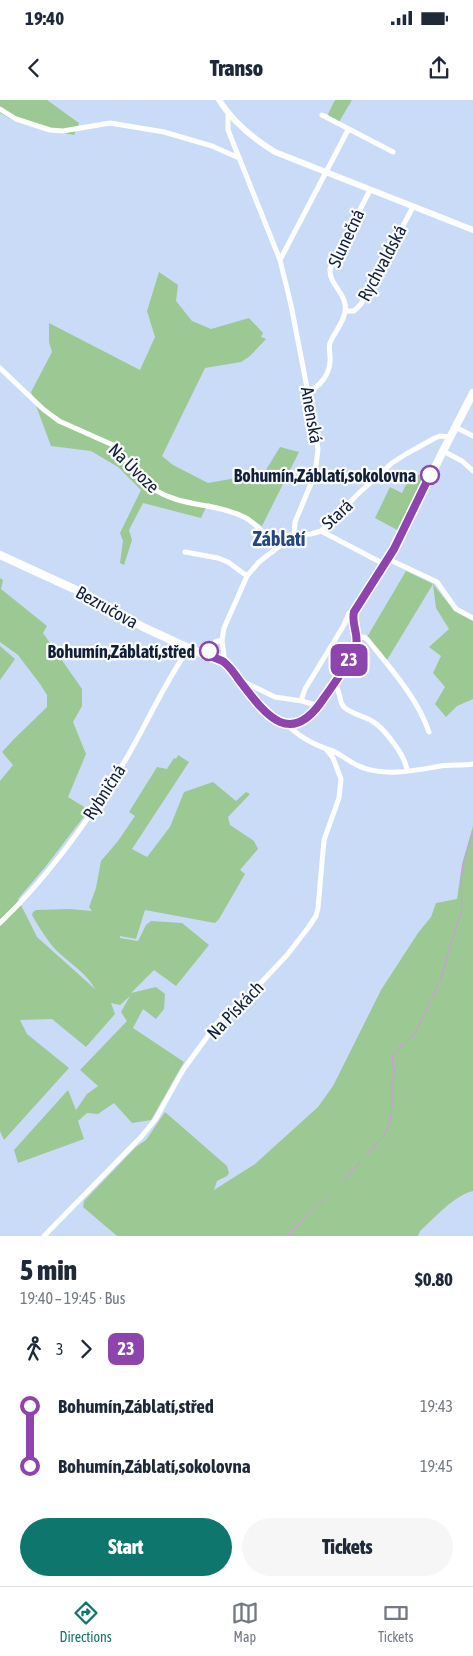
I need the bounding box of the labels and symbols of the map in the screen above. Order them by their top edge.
street label: Slunečná [323,206,369,270]
street label: Rychvaldská [353,221,411,305]
street label: Anenská [297,385,327,445]
street label: Na Úvoze [104,439,164,497]
place label: Bohumín,Záblatí,sokolovna [234,465,416,486]
marker: Bohumín,Záblatí,sokolovna [420,465,440,485]
street label: Stará [317,495,357,533]
district label: Záblatí [253,527,306,550]
street label: Bezručova [72,581,142,633]
place label: Bohumín,Záblatí,střed [47,641,195,662]
marker: Bohumín,Záblatí,střed [199,641,219,661]
line badge: 23 [326,644,372,676]
street label: Rybničná [78,760,130,824]
street label: Na Pískách [202,977,268,1043]

